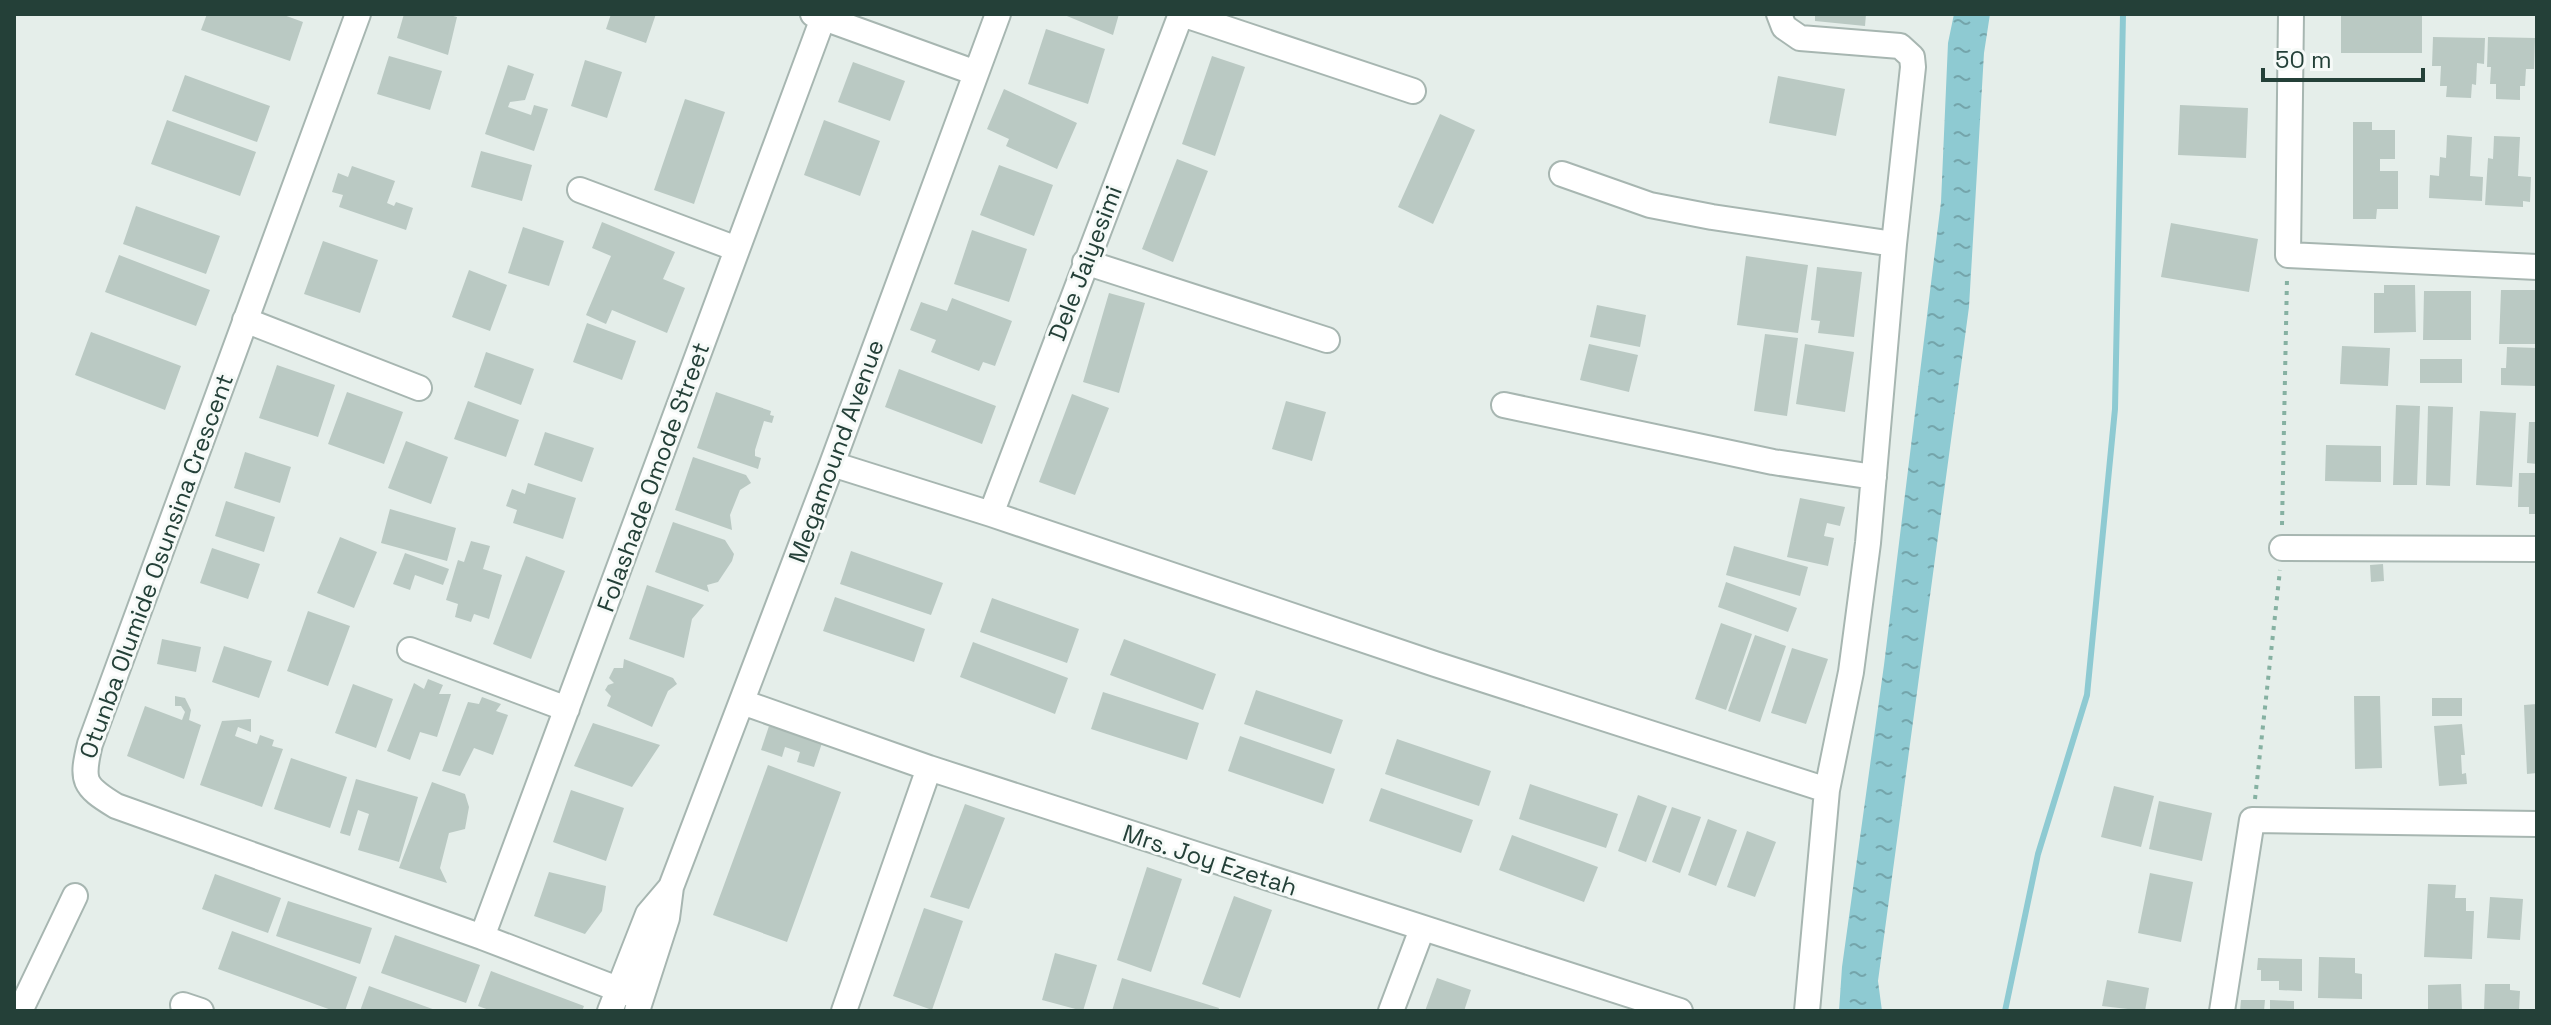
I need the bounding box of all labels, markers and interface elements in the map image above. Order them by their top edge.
scale bar [2263,32,2423,82]
text: 50 m [2275,44,2332,75]
street label: Dele Jaiyesimi [1041,181,1129,345]
street label: Megamound Avenue [781,335,891,567]
street label: Folashade Omode Street [590,338,716,616]
street label: Otunba Olumide Osunsina Crescent [72,369,240,763]
street label: Mrs. Joy Ezetah [1119,817,1301,903]

